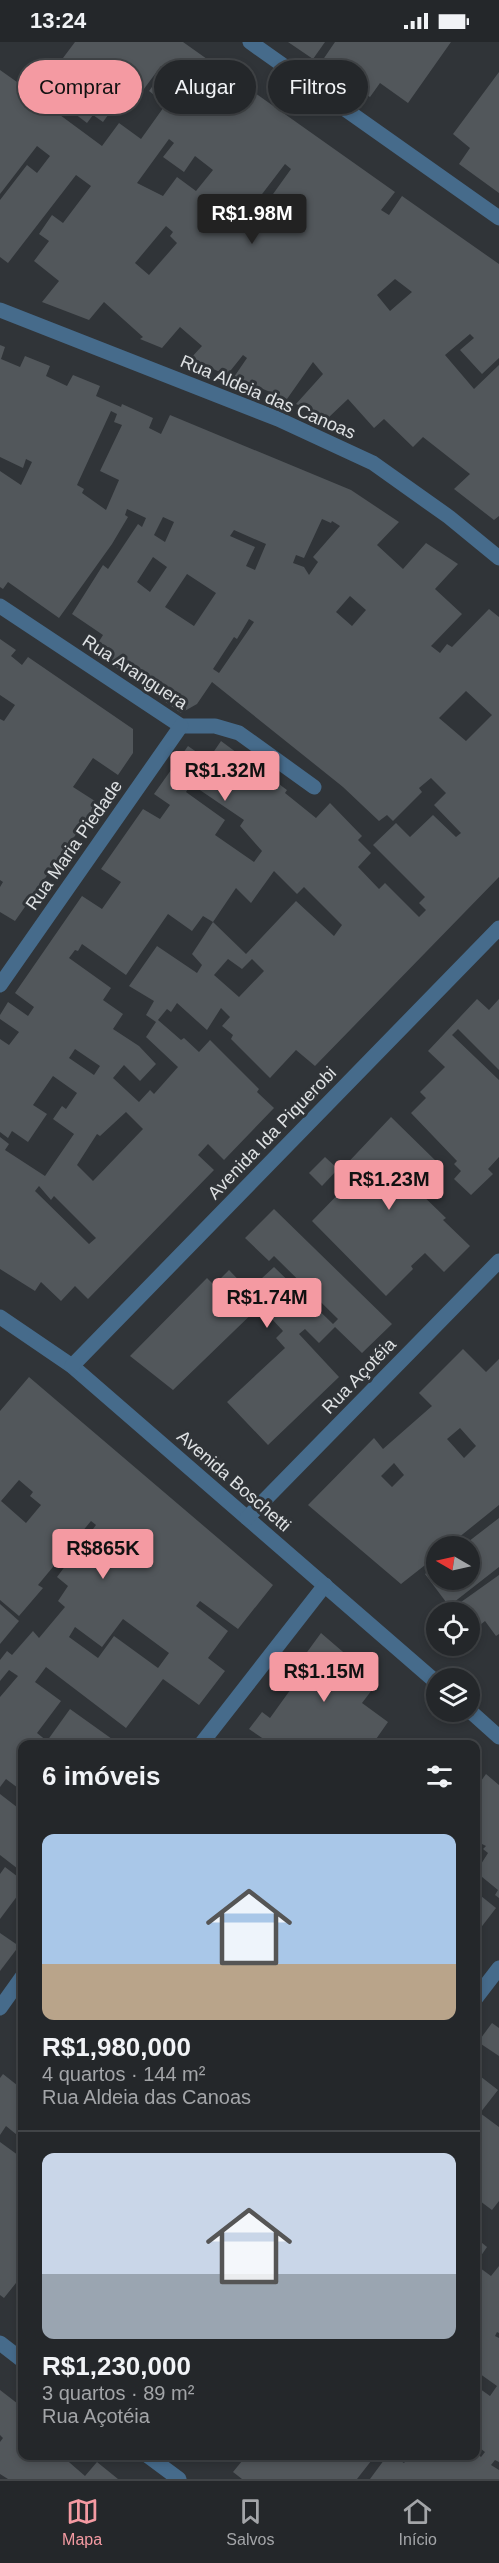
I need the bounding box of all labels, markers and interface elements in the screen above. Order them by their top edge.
text: 13:24 [30,8,86,33]
chip: Comprar [18,60,142,114]
chip: Alugar [154,60,256,114]
chip: Filtros [268,60,368,114]
pin: R$1.98M [197,194,307,245]
text: R$1.98M [211,202,293,224]
street label: Rua Aldeia das Canoas [178,351,358,443]
street label: Rua Aranguera [79,631,192,714]
pin: R$1.32M [170,751,280,802]
text: R$1.32M [184,759,266,781]
street label: Rua Maria Piedade [22,776,126,914]
street label: Avenida Ida Piquerobi [204,1063,340,1203]
pin: R$1.23M [334,1160,444,1211]
text: R$1.23M [348,1168,430,1190]
pin: R$1.74M [212,1278,322,1329]
text: R$1.74M [226,1286,308,1308]
street label: Rua Açotéia [318,1333,401,1418]
street label: Avenida Boschetti [173,1426,295,1536]
pin: R$865K [54,1529,152,1580]
north arrow [426,1536,480,1590]
map controls [426,1536,480,1722]
text: R$865K [66,1537,140,1559]
button: locate [426,1602,480,1656]
pin: R$1.15M [269,1652,379,1703]
text: R$1.15M [283,1660,365,1682]
button: layers [426,1668,480,1722]
icon: filters [423,1760,456,1793]
text: 6 imóveis [42,1761,161,1791]
icon: home [195,1873,303,1981]
text: R$1,980,000 [42,2032,191,2062]
text: 4 quartos · 144 m² [42,2063,205,2085]
text: Rua Aldeia das Canoas [42,2086,251,2108]
icon: home [195,2192,303,2300]
text: R$1,230,000 [42,2351,191,2381]
text: 3 quartos · 89 m² [42,2382,194,2404]
text: Rua Açotéia [42,2405,150,2427]
tab: Mapa [62,2495,102,2549]
tab: Salvos [226,2495,274,2549]
tab: Início [399,2495,437,2549]

